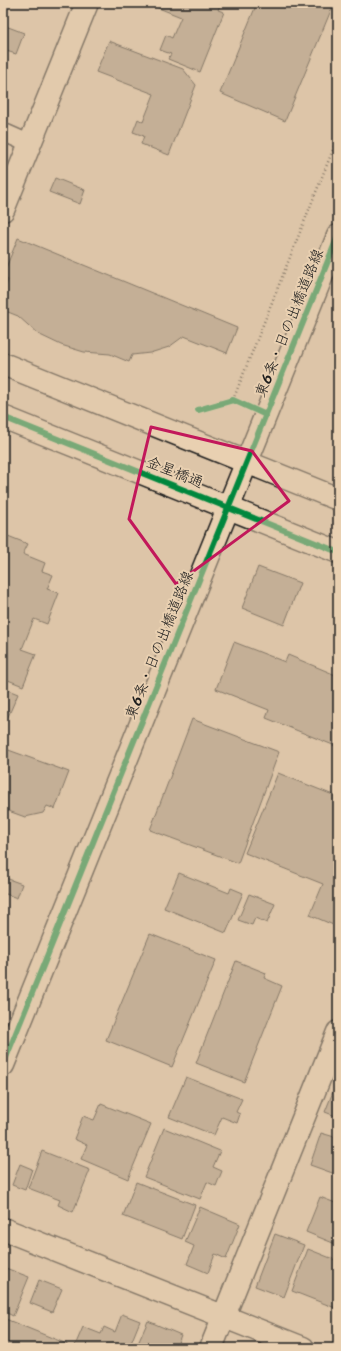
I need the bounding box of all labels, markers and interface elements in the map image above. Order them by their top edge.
street label: 東6条・日の出橋道路線 [247,245,331,401]
street label: 金星橋通 [142,449,208,495]
street label: 東6条・日の出橋道路線 [117,567,201,723]

